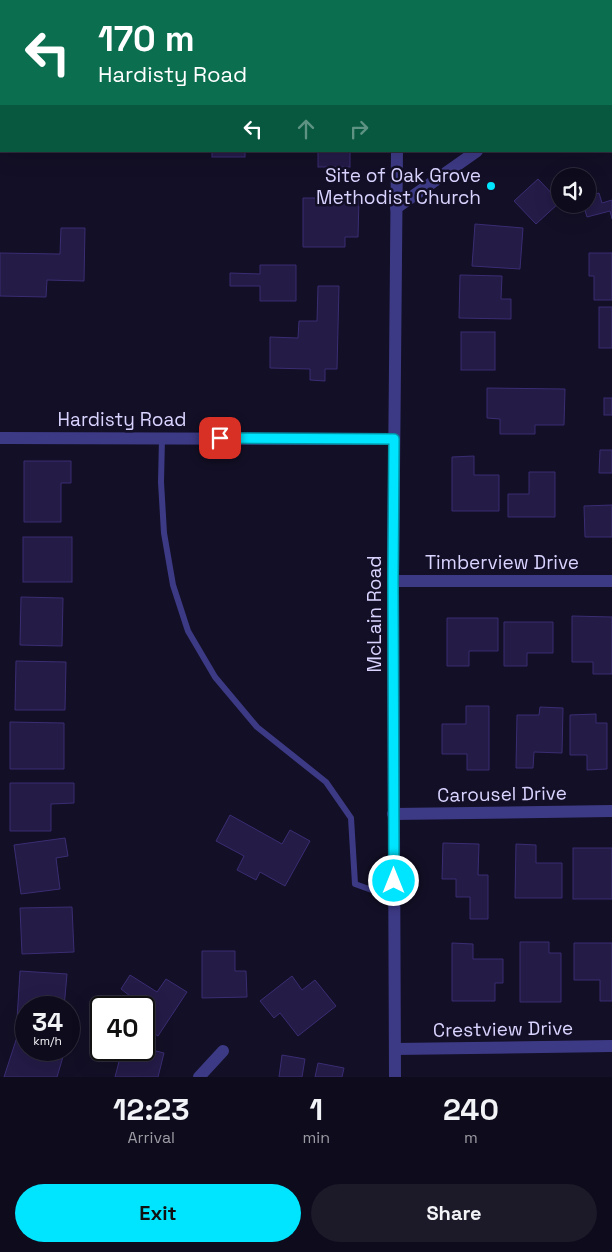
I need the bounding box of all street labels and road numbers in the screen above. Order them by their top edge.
street label: Hardisty Road [58,407,186,432]
street label: Timberview Drive [425,550,579,575]
street label: McLain Road [362,556,387,672]
street label: Carousel Drive [437,780,567,808]
street label: Crestview Drive [433,1015,573,1043]

